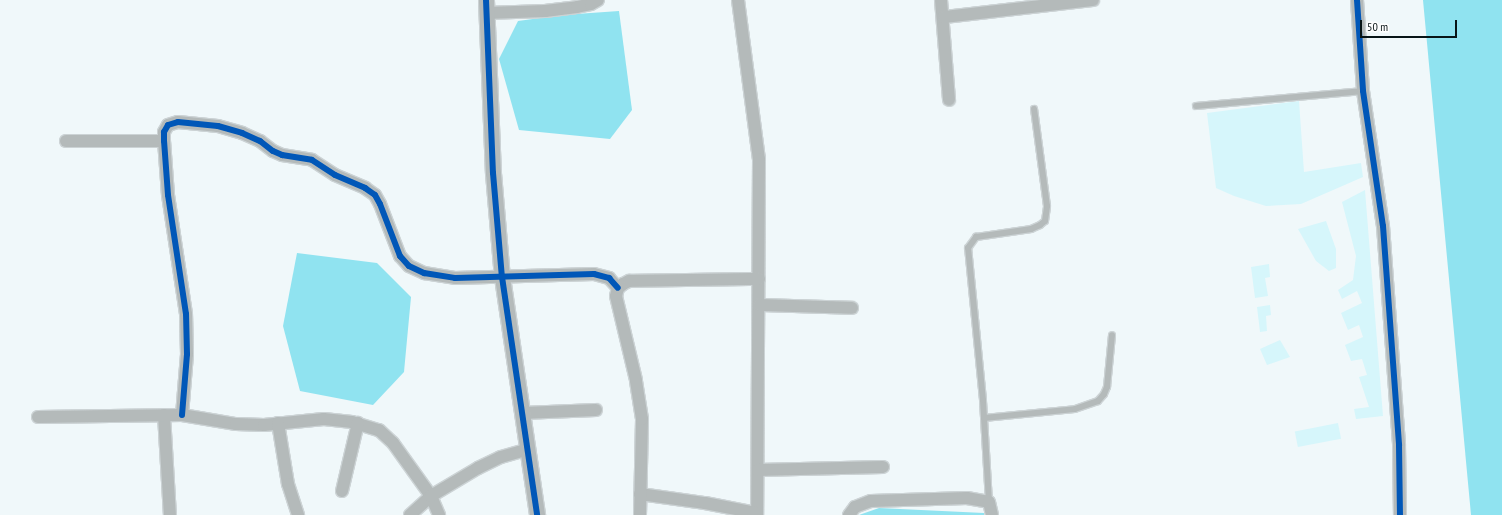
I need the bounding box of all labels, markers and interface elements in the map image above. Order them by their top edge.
scale bar [1362,12,1459,38]
text: 50 m [1367,19,1388,34]

